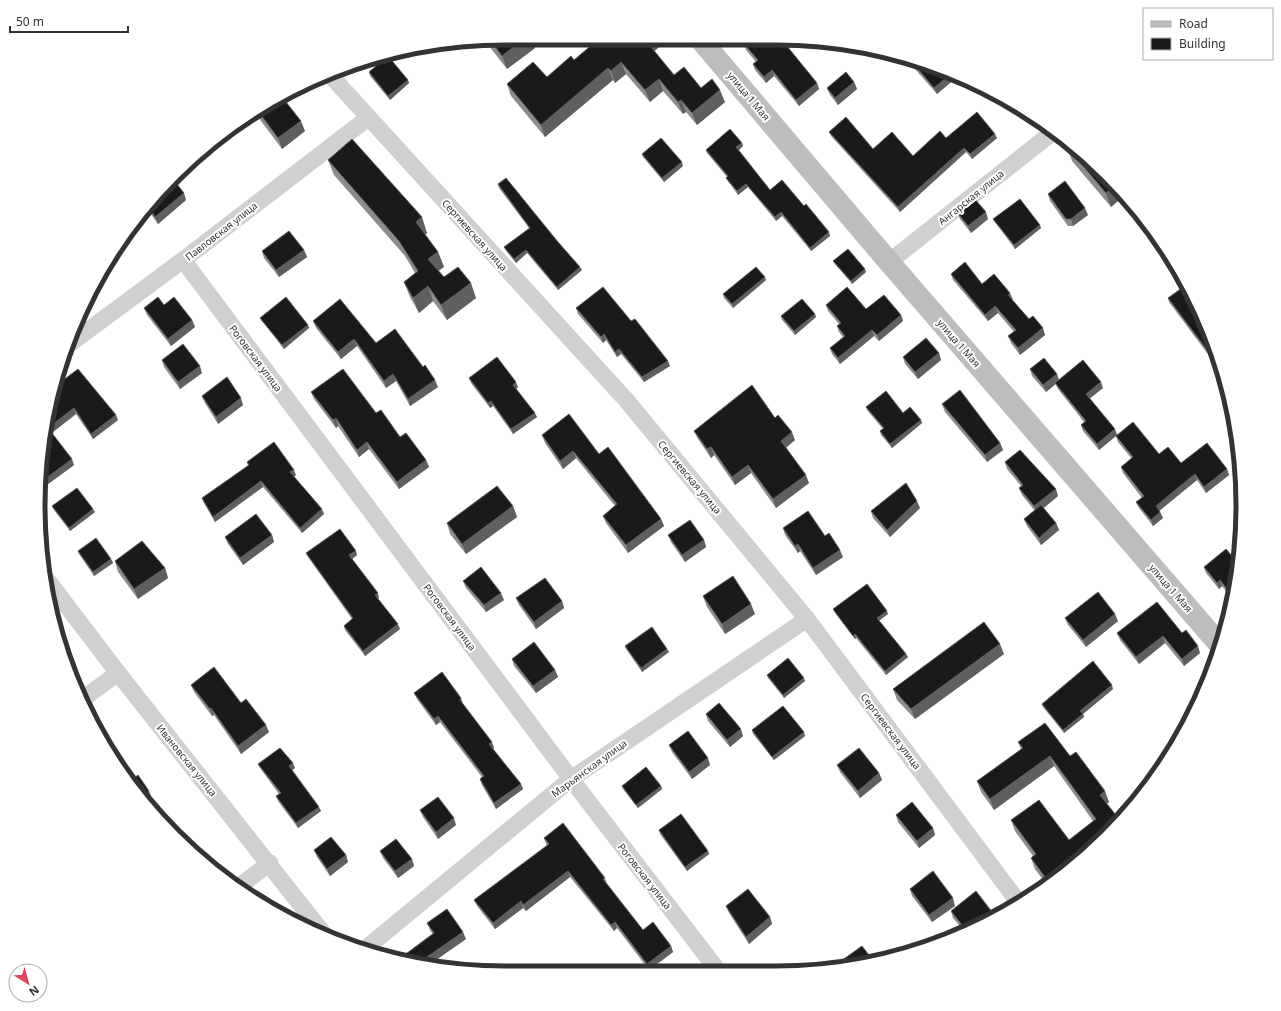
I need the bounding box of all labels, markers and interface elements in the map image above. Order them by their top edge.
scale bar [10,8,128,34]
legend [1143,8,1273,60]
text: 50 m [16,13,44,30]
text: Road [1179,15,1208,32]
text: Building [1179,35,1226,52]
street label: улица 1 Мая [724,69,774,123]
street label: Ангарская улица [935,166,1007,228]
street label: Сергиевская улица [439,196,511,274]
street label: Павловская улица [182,198,260,264]
street label: улица 1 Мая [934,316,984,370]
street label: Роговская улица [226,322,286,394]
street label: Сергиевская улица [655,437,725,517]
street label: улица 1 Мая [1146,561,1196,615]
street label: Роговская улица [420,581,480,653]
street label: Сергиевская улица [858,690,924,772]
street label: Ивановская улица [154,721,220,799]
street label: Марьянская улица [548,736,630,800]
street label: Роговская улица [615,840,675,912]
north arrow [8,963,48,1003]
text: N [26,983,42,1000]

